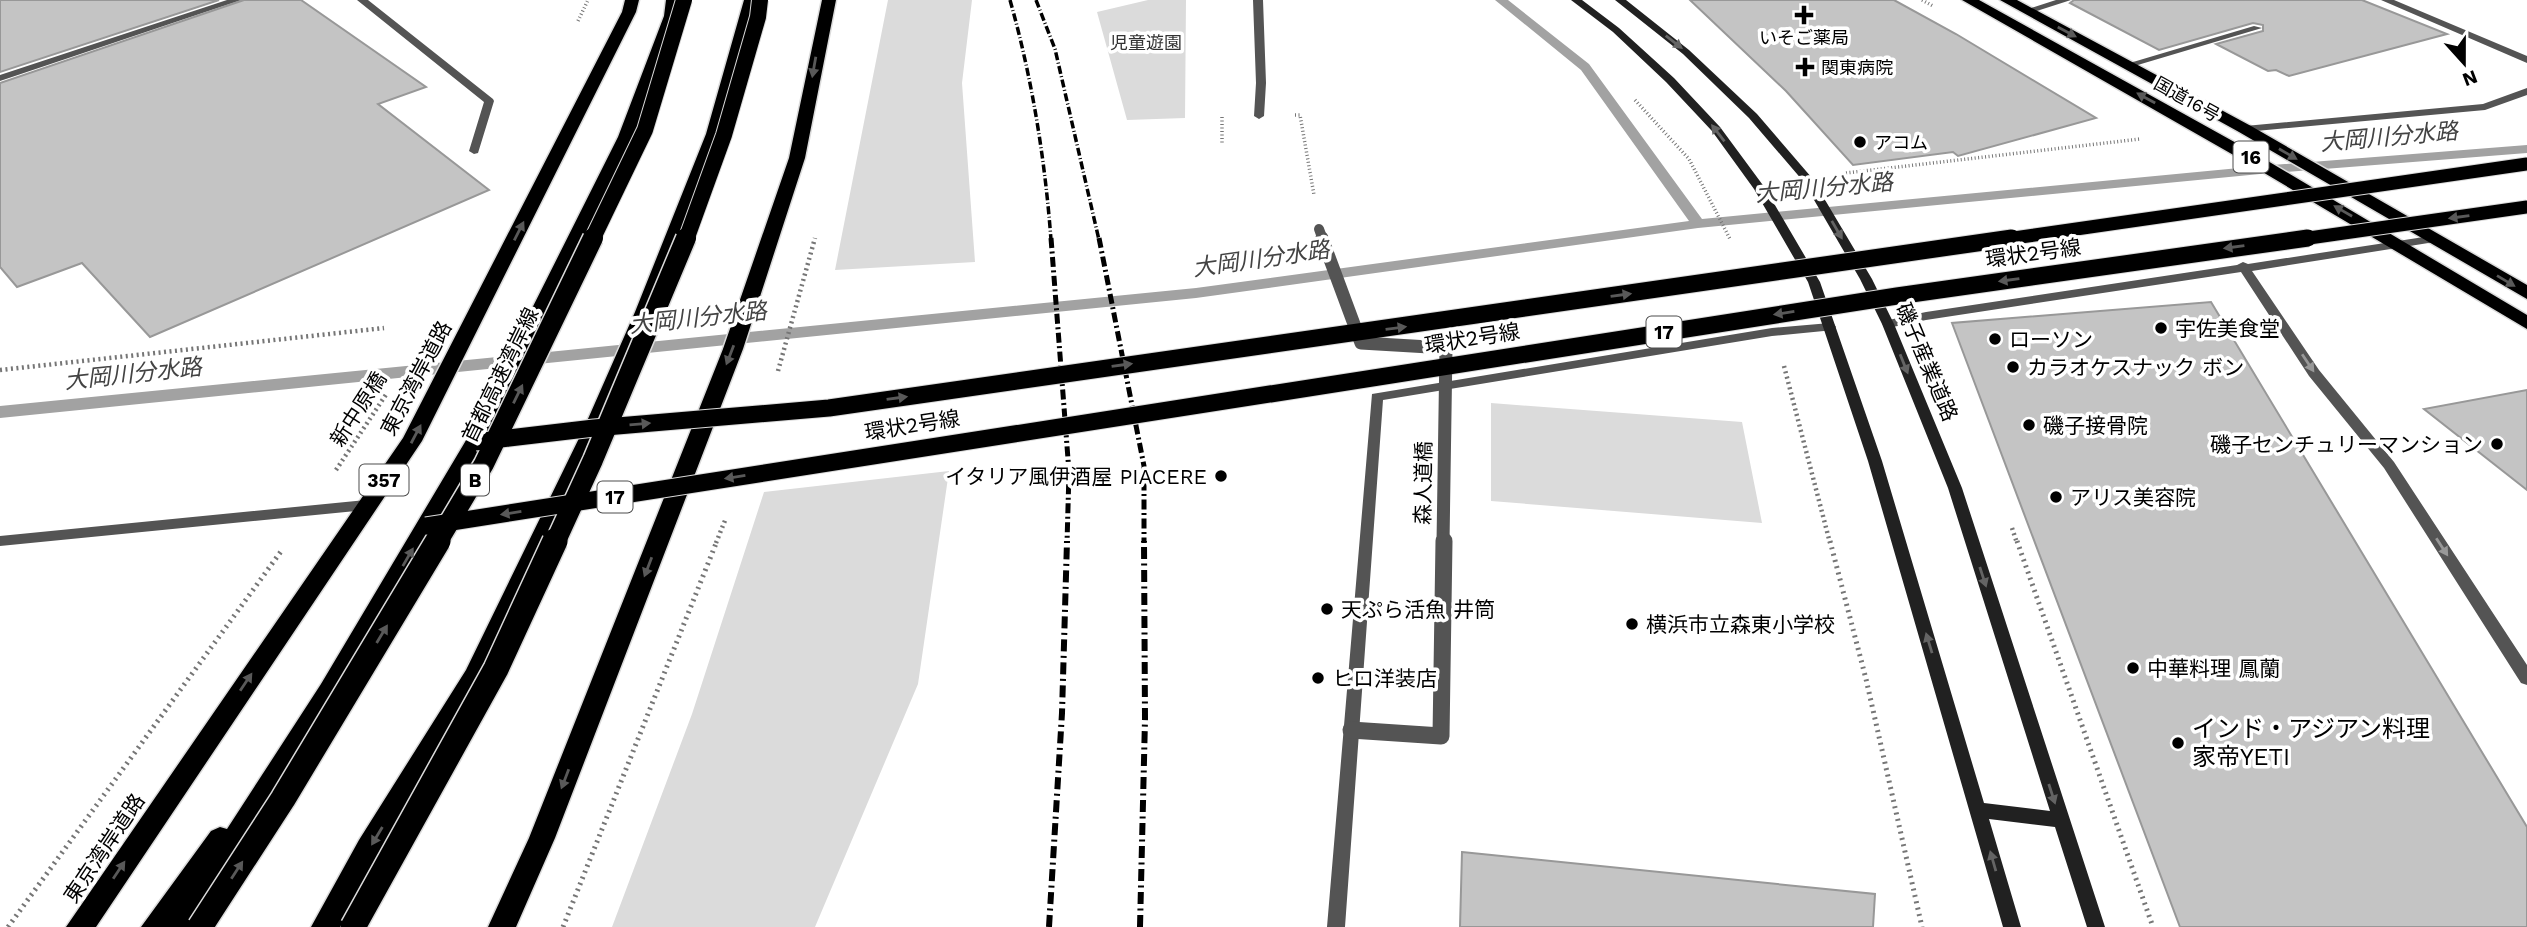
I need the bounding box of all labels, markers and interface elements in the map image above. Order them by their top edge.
marker: いそご薬局 [1796,7,1812,23]
place label: いそご薬局 [1759,27,1849,48]
one-way arrow [2057,27,2077,38]
north arrow [2429,28,2499,98]
park label: 児童遊園 [1110,32,1182,53]
one-way arrow [1664,35,1682,50]
one-way arrow [808,56,819,78]
marker: 関東病院 [1795,57,1815,77]
place label: 関東病院 [1821,57,1893,78]
text: N [2459,65,2481,92]
street label: 国道16号 [2150,72,2224,126]
one-way arrow [2136,92,2156,104]
water label: 大岡川分水路 [2319,117,2461,156]
one-way arrow [1711,124,1725,142]
place label: アコム [1874,132,1928,153]
marker: アコム [1852,134,1868,150]
road number: 16 [2234,141,2268,172]
one-way arrow [2279,147,2298,160]
water label: 大岡川分水路 [1754,168,1896,207]
one-way arrow [2334,205,2353,217]
one-way arrow [2448,211,2470,222]
one-way arrow [1831,220,1843,239]
one-way arrow [513,221,524,241]
street label: 環状2号線 [1984,234,2082,272]
water label: 大岡川分水路 [1191,236,1333,282]
one-way arrow [2223,242,2245,253]
one-way arrow [1998,274,2020,285]
one-way arrow [2496,274,2515,287]
one-way arrow [1610,290,1632,301]
water label: 大岡川分水路 [628,297,770,339]
street label: 磯子産業道路 [1891,299,1963,425]
street label: 首都高速湾岸線 [457,303,543,447]
one-way arrow [1773,308,1795,319]
road number: 17 [1646,316,1682,348]
place label: 宇佐美食堂 [2175,316,2280,341]
street label: 東京湾岸道路 [375,317,457,439]
street label: 環状2号線 [1423,318,1521,358]
marker: 宇佐美食堂 [2153,320,2169,336]
one-way arrow [1385,322,1407,333]
place label: ローソン [2009,327,2093,352]
marker: ローソン [1987,331,2003,347]
one-way arrow [725,345,736,366]
water label: 大岡川分水路 [63,353,205,395]
one-way arrow [1899,354,1910,375]
one-way arrow [2301,354,2314,373]
place label: カラオケスナック ボン [2027,355,2244,380]
one-way arrow [1111,359,1133,370]
marker: カラオケスナック ボン [2005,359,2021,375]
street label: 新中原橋 [325,367,391,451]
one-way arrow [512,384,524,404]
one-way arrow [886,392,908,403]
street label: 環状2号線 [863,405,961,445]
place label: 磯子接骨院 [2043,413,2148,438]
marker: 磯子接骨院 [2021,417,2037,433]
one-way arrow [629,418,651,429]
one-way arrow [410,424,422,444]
place label: 磯子センチュリーマンション [2210,432,2483,457]
marker: 磯子センチュリーマンション [2489,436,2505,452]
street label: 森人道橋 [1410,441,1436,525]
road number: 357 [360,464,408,495]
road number: B [461,464,489,495]
place label: イタリア風伊酒屋 PIACERE [945,464,1207,489]
marker: イタリア風伊酒屋 PIACERE [1213,468,1229,484]
one-way arrow [724,472,746,483]
road number: 17 [598,482,632,512]
place label: アリス美容院 [2070,485,2196,510]
marker: アリス美容院 [2048,489,2064,505]
one-way arrow [500,508,522,519]
one-way arrow [2436,537,2449,556]
one-way arrow [402,547,415,566]
one-way arrow [642,557,653,578]
one-way arrow [1979,567,1989,588]
place label: 天ぷら活魚 井筒 [1341,597,1495,622]
marker: 天ぷら活魚 井筒 [1319,601,1335,617]
place label: 横浜市立森東小学校 [1646,612,1835,637]
marker: 横浜市立森東小学校 [1624,616,1640,632]
one-way arrow [376,625,388,644]
one-way arrow [1923,632,1933,653]
place label: 中華料理 鳳蘭 [2147,656,2280,681]
marker: 中華料理 鳳蘭 [2125,660,2141,676]
place label: ヒロ洋装店 [1332,666,1437,691]
marker: ヒロ洋装店 [1310,670,1326,686]
one-way arrow [239,673,253,691]
place label: インド・アジアン料理 家帝YETI [2192,715,2430,771]
marker: インド・アジアン料理 家帝YETI [2170,735,2186,751]
one-way arrow [559,768,570,789]
one-way arrow [2047,784,2058,805]
street label: 東京湾岸道路 [58,789,150,907]
one-way arrow [371,827,383,846]
one-way arrow [1987,850,1998,872]
one-way arrow [231,860,244,879]
one-way arrow [112,861,125,880]

